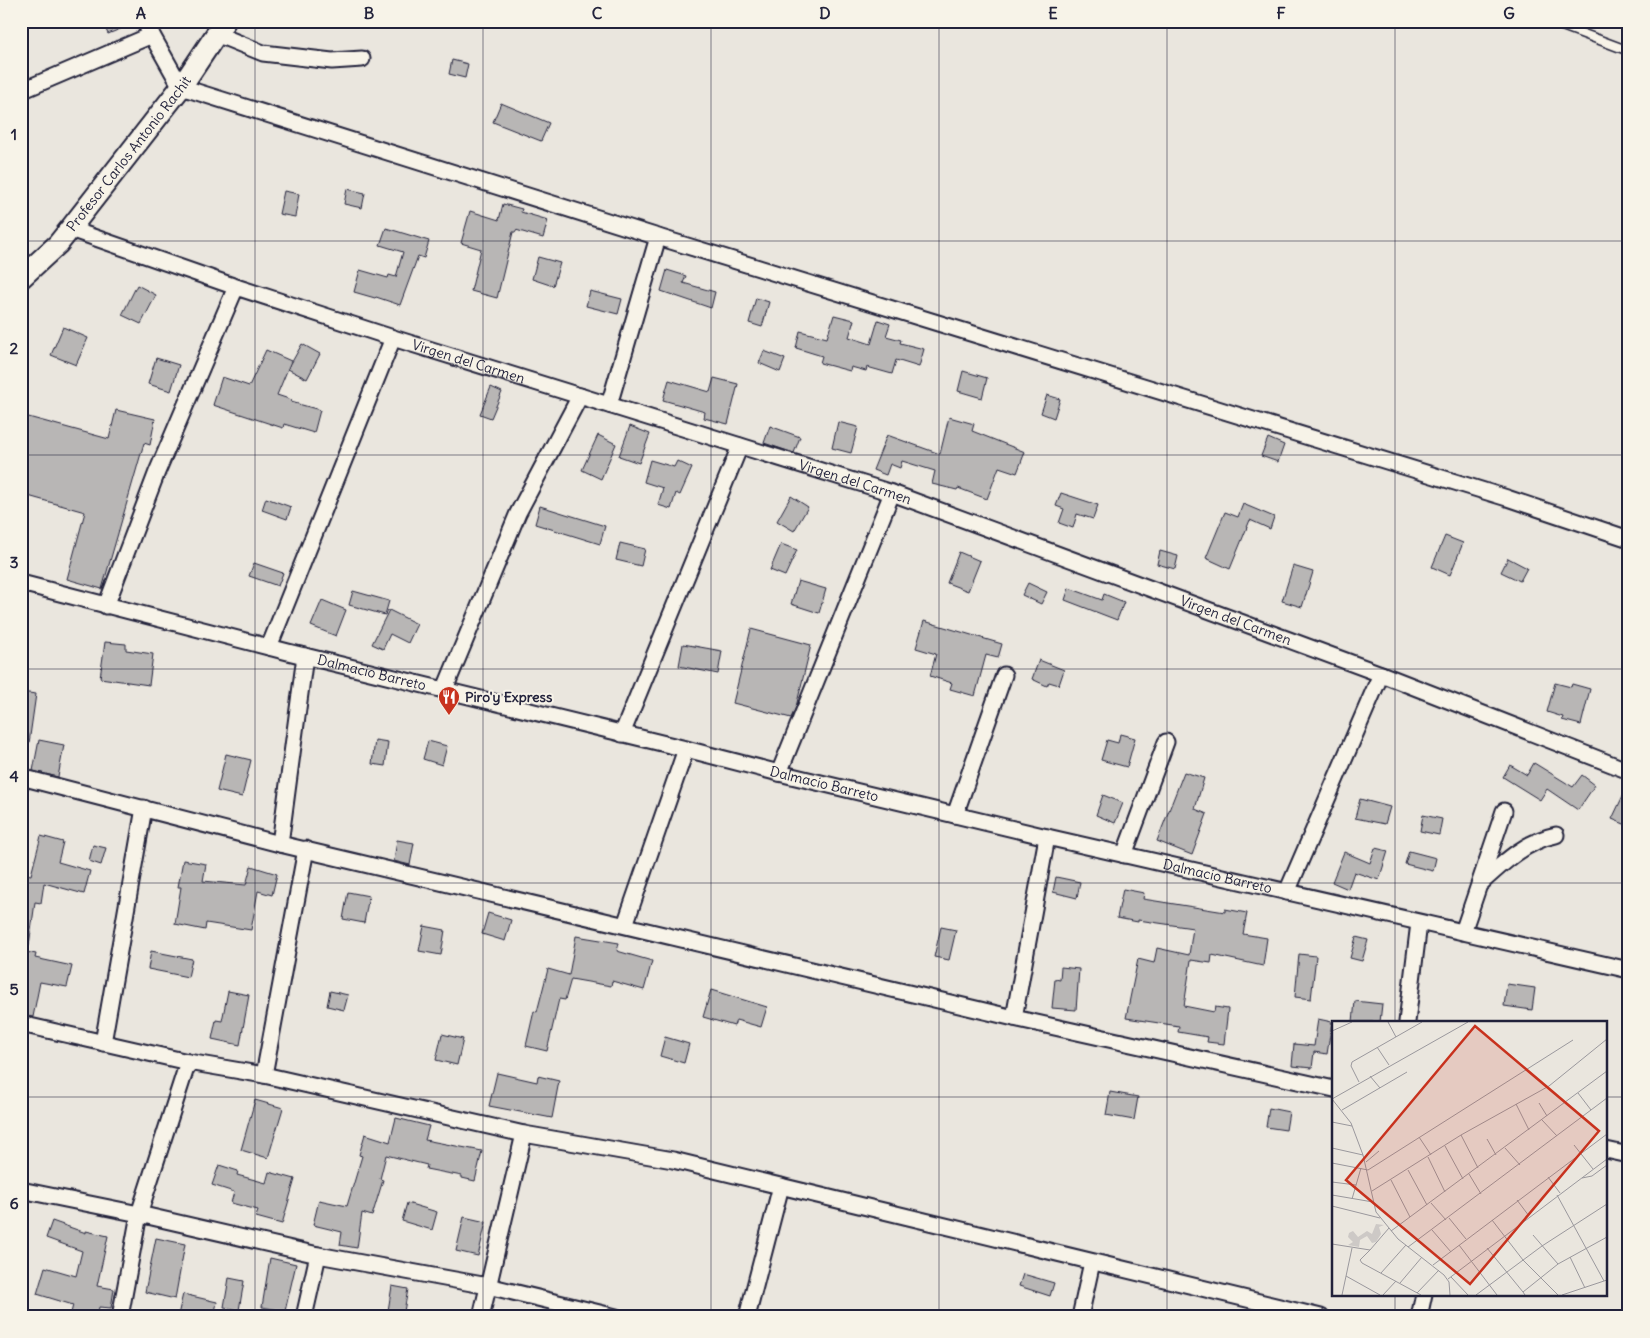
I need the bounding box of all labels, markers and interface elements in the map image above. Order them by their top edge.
text: A [136,3,146,23]
text: B [364,3,375,23]
text: C [592,3,603,23]
text: D [819,3,831,23]
text: E [1048,3,1058,23]
text: F [1276,3,1286,23]
text: G [1503,3,1515,23]
street label: Profesor Carlos Antonio Rachit [63,72,195,235]
text: 1 [11,124,17,144]
street label: Virgen del Carmen [410,335,527,387]
text: 2 [10,338,19,358]
street label: Virgen del Carmen [797,456,914,508]
text: 3 [9,552,19,572]
street label: Virgen del Carmen [1178,591,1294,649]
street label: Dalmacio Barreto [316,651,428,694]
restaurant icon: Piro'y Express [437,685,461,716]
place label: Piro'y Express [465,688,553,706]
street label: Dalmacio Barreto [768,762,881,805]
text: 4 [9,766,19,786]
street label: Dalmacio Barreto [1161,855,1274,897]
text: 5 [9,979,19,999]
inset map [1332,1021,1608,1296]
text: 6 [9,1193,19,1213]

